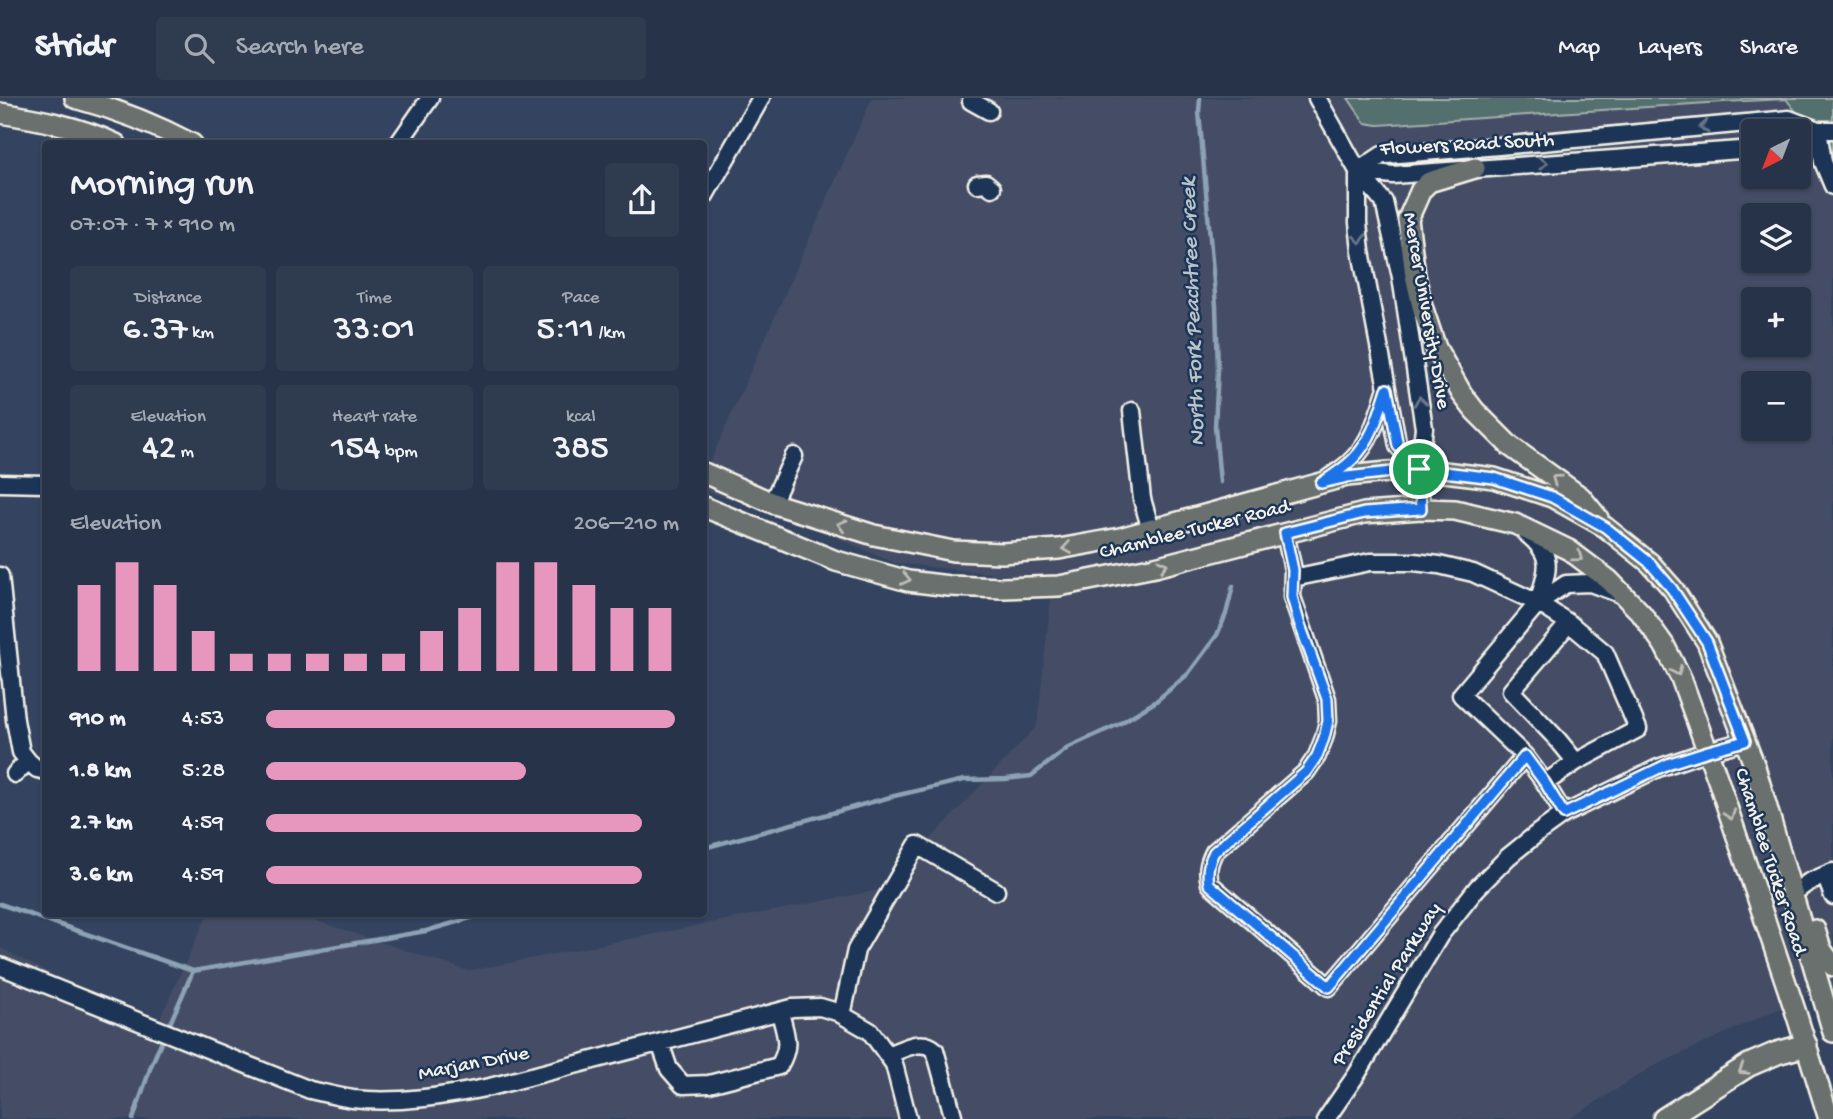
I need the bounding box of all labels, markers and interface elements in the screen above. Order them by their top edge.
search box [156,17,646,80]
text: Stridr [35,29,114,67]
icon: search [180,29,218,67]
text: Search here [236,33,364,64]
text: Map [1558,34,1600,63]
text: Layers [1638,34,1702,63]
text: Share [1740,34,1798,63]
one-way arrow [1698,119,1710,134]
north arrow [1741,119,1811,189]
map controls [1741,119,1811,441]
street label: Flowers Road South [1378,129,1555,163]
one-way arrow [1538,156,1549,171]
button: share [605,163,679,237]
text: Morning run [70,164,254,208]
water label: North Fork Peachtree Creek [1176,175,1212,447]
button: layers [1741,203,1811,273]
street label: Mercer University Drive [1395,211,1455,412]
text: 07:07 · 7 × 910 m [70,212,235,239]
one-way arrow [1352,233,1367,245]
text: Distance [135,287,202,310]
text: Time [357,287,392,310]
text: Pace [562,287,599,310]
button: + [1741,287,1811,357]
text: 6.37 [122,310,187,351]
text: 33:01 [334,310,415,351]
text: 5:11 [536,310,594,351]
text: km [187,322,214,345]
text: /km [594,322,625,345]
button: − [1741,371,1811,441]
one-way arrow [1413,395,1428,407]
text: Elevation [130,406,206,429]
text: Heart rate [332,406,417,429]
text: kcal [566,406,596,429]
text: 42 [142,429,176,470]
text: 154 [331,429,380,470]
text: 385 [553,429,609,470]
pin [1389,439,1449,499]
text: m [176,441,194,464]
text: bpm [380,441,418,464]
icon: arrive [1400,450,1438,488]
one-way arrow [1552,475,1564,488]
street label: Chamblee Tucker Road [1097,495,1294,567]
text: Elevation [70,511,161,538]
text: 206–210 m [574,511,679,538]
one-way arrow [837,519,849,534]
one-way arrow [1061,540,1072,555]
one-way arrow [1570,548,1583,561]
one-way arrow [1156,559,1168,573]
one-way arrow [900,571,912,586]
one-way arrow [1669,664,1683,676]
text: 910 m [70,706,126,733]
text: 4:53 [182,706,224,733]
text: 1.8 km [70,758,131,785]
text: 5:28 [182,758,225,785]
street label: Chamblee Tucker Road [1727,765,1812,960]
one-way arrow [1721,809,1736,821]
text: 2.7 km [70,810,133,837]
text: 4:59 [182,810,224,837]
text: 3.6 km [70,862,133,889]
text: 4:59 [182,862,224,889]
street label: Presidential Parkway [1327,899,1448,1072]
street label: Marjan Drive [417,1042,533,1088]
one-way arrow [1737,1062,1750,1075]

